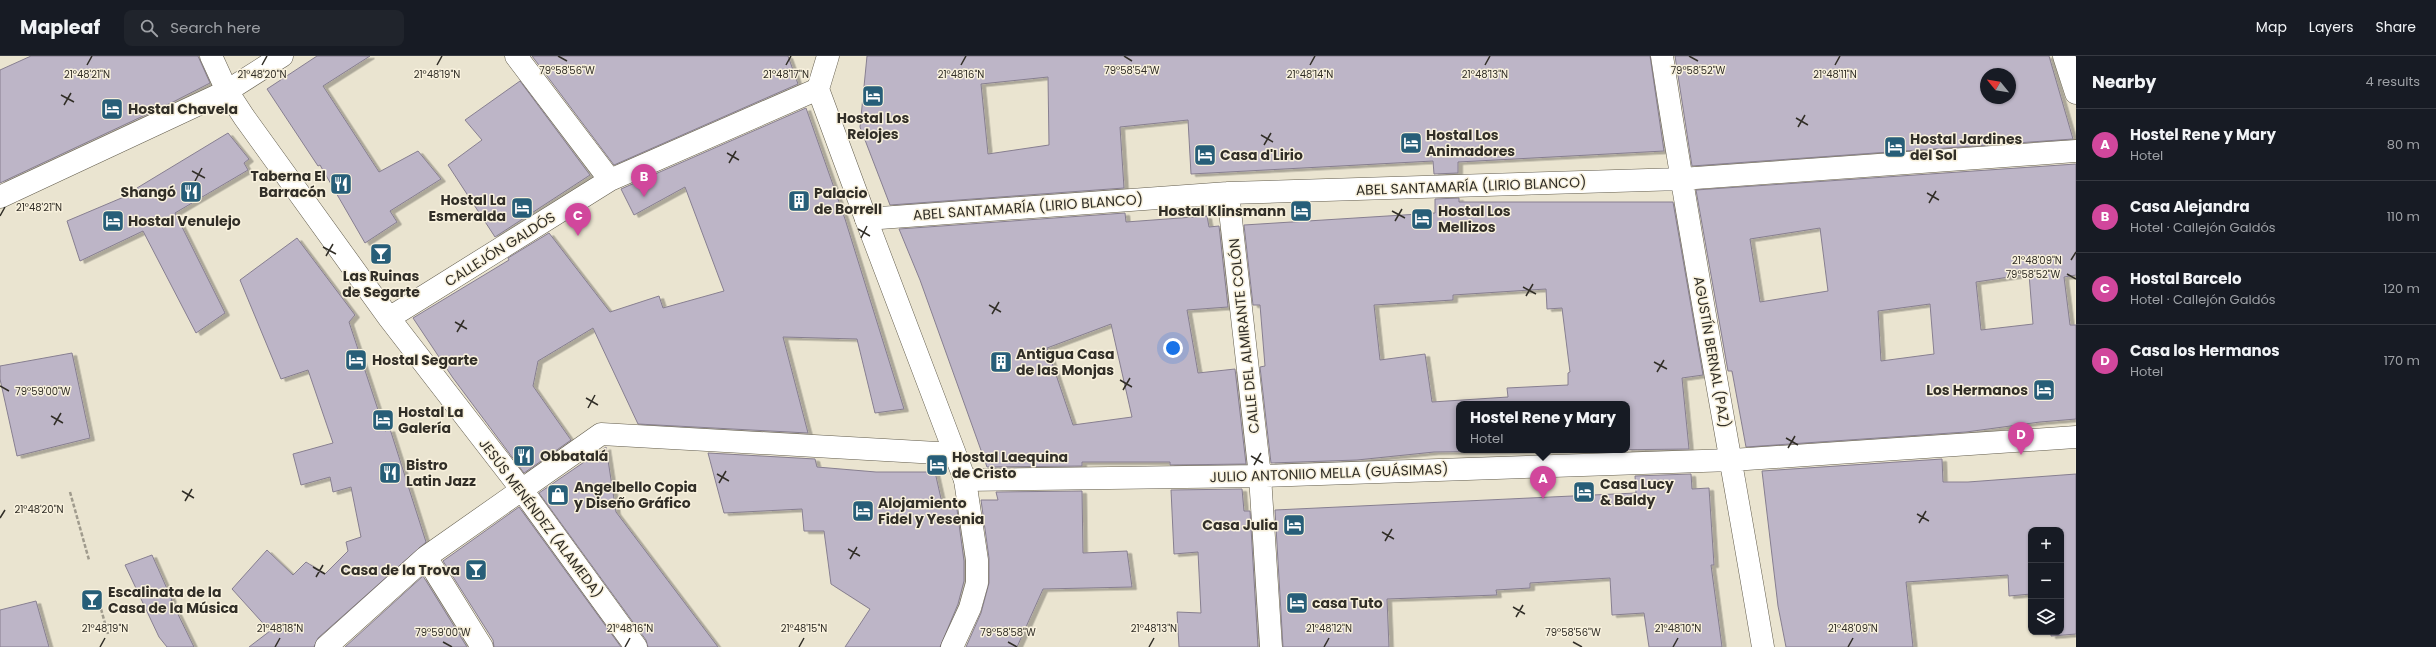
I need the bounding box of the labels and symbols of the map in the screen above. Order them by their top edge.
text: 79°58'56"W [539,63,595,78]
text: 79°58'54"W [1104,63,1160,78]
text: 79°58'52"W [1671,63,1726,78]
text: 21°48'21"N [64,67,110,82]
text: 21°48'20"N [237,67,287,82]
text: 21°48'19"N [414,67,460,82]
text: 21°48'17"N [763,67,809,82]
text: 21°48'16"N [938,67,984,82]
text: 21°48'14"N [1287,67,1333,82]
text: 21°48'13"N [1462,67,1508,82]
text: 21°48'11"N [1813,67,1857,82]
north arrow [1980,68,2016,104]
hotel icon: Hostal Los Relojes [860,83,886,109]
hotel icon: Hostal Chavela [99,96,125,122]
place label: Hostal Chavela [128,99,238,119]
place label: Hostal Los Relojes [837,108,910,144]
place label: Hostal Los Animadores [1426,125,1515,161]
place label: Hostal Jardines del Sol [1910,129,2023,165]
hotel icon: Hostal Los Animadores [1398,130,1424,156]
hotel icon: Hostal Jardines del Sol [1882,134,1908,160]
hotel icon: Casa d'Lirio [1192,142,1218,168]
place label: Casa d'Lirio [1220,145,1303,165]
pin: B [631,164,657,197]
place label: Taberna El Barracón [250,166,326,202]
restaurant icon: Taberna El Barracón [328,171,354,197]
street label: ABEL SANTAMARÍA (LIRIO BLANCO) [1355,172,1587,200]
restaurant icon: Shangó [178,179,204,205]
place label: Shangó [121,182,176,202]
place label: Palacio de Borrell [814,183,882,219]
building icon: Palacio de Borrell [786,188,812,214]
street label: ABEL SANTAMARÍA (LIRIO BLANCO) [912,189,1144,225]
place label: Hostal La Esmeralda [429,190,506,226]
hotel icon: Hostal La Esmeralda [509,195,535,221]
hotel icon: Hostal Klinsmann [1288,198,1314,224]
text: 21°48'21"N [16,200,62,215]
place label: Hostal Klinsmann [1158,201,1286,221]
place label: Hostal Los Mellizos [1438,201,1511,237]
pin: C [565,203,591,236]
hotel icon: Hostal Los Mellizos [1409,206,1435,232]
street label: CALLEJÓN GALDÓS [441,207,559,291]
hotel icon: Hostal Venulejo [100,208,126,234]
place label: Hostal Venulejo [128,211,241,231]
street label: CALLE DEL ALMIRANTE COLÓN [1224,237,1264,435]
bar icon: Las Ruinas de Segarte [368,241,394,267]
text: 21°48'09"N [2012,253,2062,268]
place label: Las Ruinas de Segarte [342,266,420,302]
text: 79°58'52"W [2006,267,2061,282]
street label: AGUSTÍN BERNAL (PAZ) [1689,275,1735,429]
your location [1163,338,1183,358]
place label: Antigua Casa de las Monjas [1016,344,1114,380]
hotel icon: Hostal Segarte [343,347,369,373]
building icon: Antigua Casa de las Monjas [988,349,1014,375]
place label: Hostal Segarte [372,350,478,370]
hotel icon: Los Hermanos [2031,377,2057,403]
place label: Los Hermanos [1926,380,2028,400]
text: 79°59'00"W [15,384,71,399]
place label: Hostal La Galería [398,402,463,438]
hotel icon: Hostal La Galería [370,407,396,433]
pin: D [2008,422,2034,455]
street label: JESÚS MENÉNDEZ (ALAMEDA) [474,434,608,602]
restaurant icon: Obbatalá [511,443,537,469]
place label: Obbatalá [540,446,608,466]
place label: Hostal Laequina de Cristo [952,447,1068,483]
hotel icon: Hostal Laequina de Cristo [924,452,950,478]
place label: Bistro Latin Jazz [406,455,476,491]
street label: JULIO ANTONIIO MELLA (GUÁSIMAS) [1209,459,1449,487]
restaurant icon: Bistro Latin Jazz [377,460,403,486]
pin: A [1530,466,1556,499]
place label: Casa Lucy & Baldy [1600,474,1674,510]
place label: Angelbello Copia y Diseño Gráfico [573,477,697,513]
hotel icon: Casa Lucy & Baldy [1571,479,1597,505]
shop icon: Angelbello Copia y Diseño Gráfico [545,482,571,508]
place label: Alojamiento Fidel y Yesenia [878,493,984,529]
hotel icon: Alojamiento Fidel y Yesenia [850,498,876,524]
text: 21°48'20"N [14,502,64,517]
hotel icon: Casa Julia [1281,512,1307,538]
place label: Casa Julia [1202,515,1278,535]
bar icon: Casa de la Trova [463,557,489,583]
place label: Casa de la Trova [340,560,460,580]
place label: Escalinata de la Casa de la Música [108,582,238,618]
bar icon: Escalinata de la Casa de la Música [79,587,105,613]
hotel icon: casa Tuto [1284,590,1310,616]
place label: casa Tuto [1312,593,1383,613]
text: 21°48'19"N [82,621,128,636]
text: 21°48'18"N [257,621,303,636]
text: 21°48'16"N [607,621,653,636]
text: 21°48'15"N [781,621,827,636]
text: 21°48'13"N [1131,621,1177,636]
text: 21°48'12"N [1306,621,1352,636]
text: 21°48'10"N [1655,621,1701,636]
text: 21°48'09"N [1828,621,1878,636]
text: 79°59'00"W [415,625,471,640]
text: 79°58'58"W [980,625,1036,640]
text: 79°58'56"W [1545,625,1601,640]

